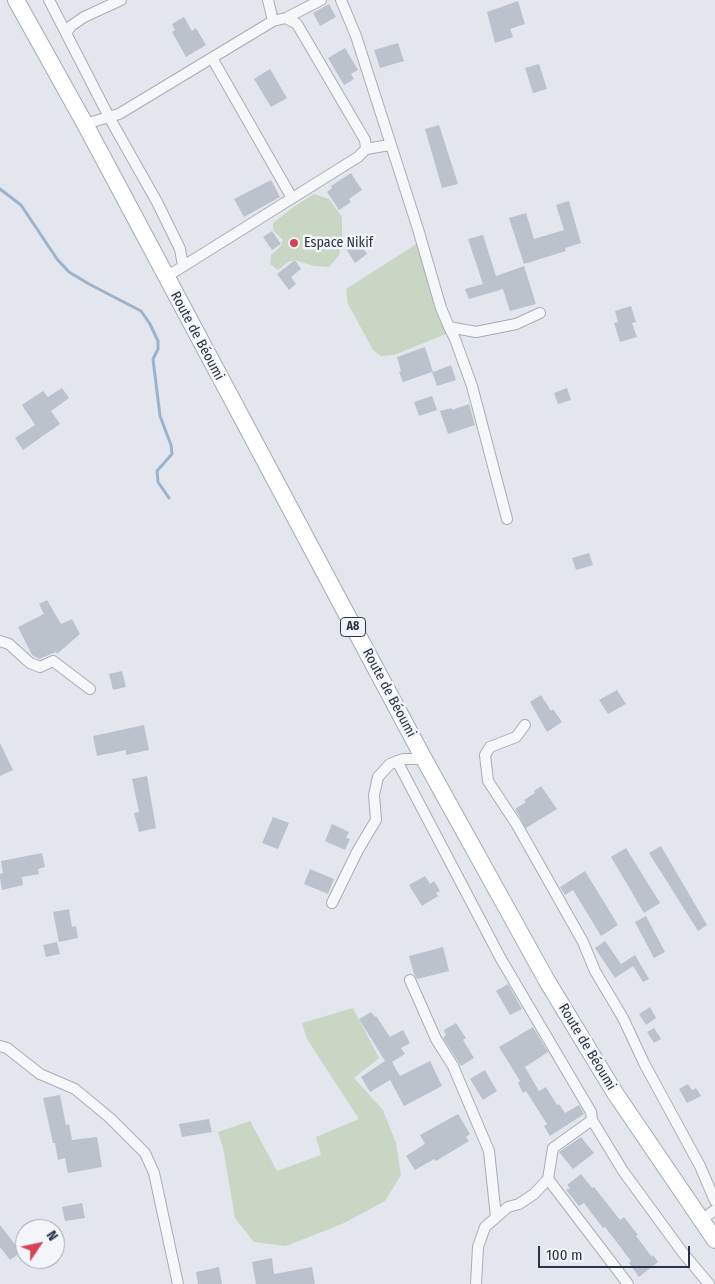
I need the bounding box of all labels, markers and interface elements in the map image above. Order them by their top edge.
place label: Espace Nikif [304,235,373,251]
marker: Espace Nikif [288,237,300,249]
street label: Route de Béoumi [167,289,227,383]
road number: A8 [340,618,366,636]
street label: Route de Béoumi [359,646,419,740]
street label: Route de Béoumi [555,1001,619,1093]
north arrow [15,1219,65,1269]
text: N [43,1228,61,1244]
scale bar [540,1236,692,1268]
text: 100 m [546,1246,583,1264]

